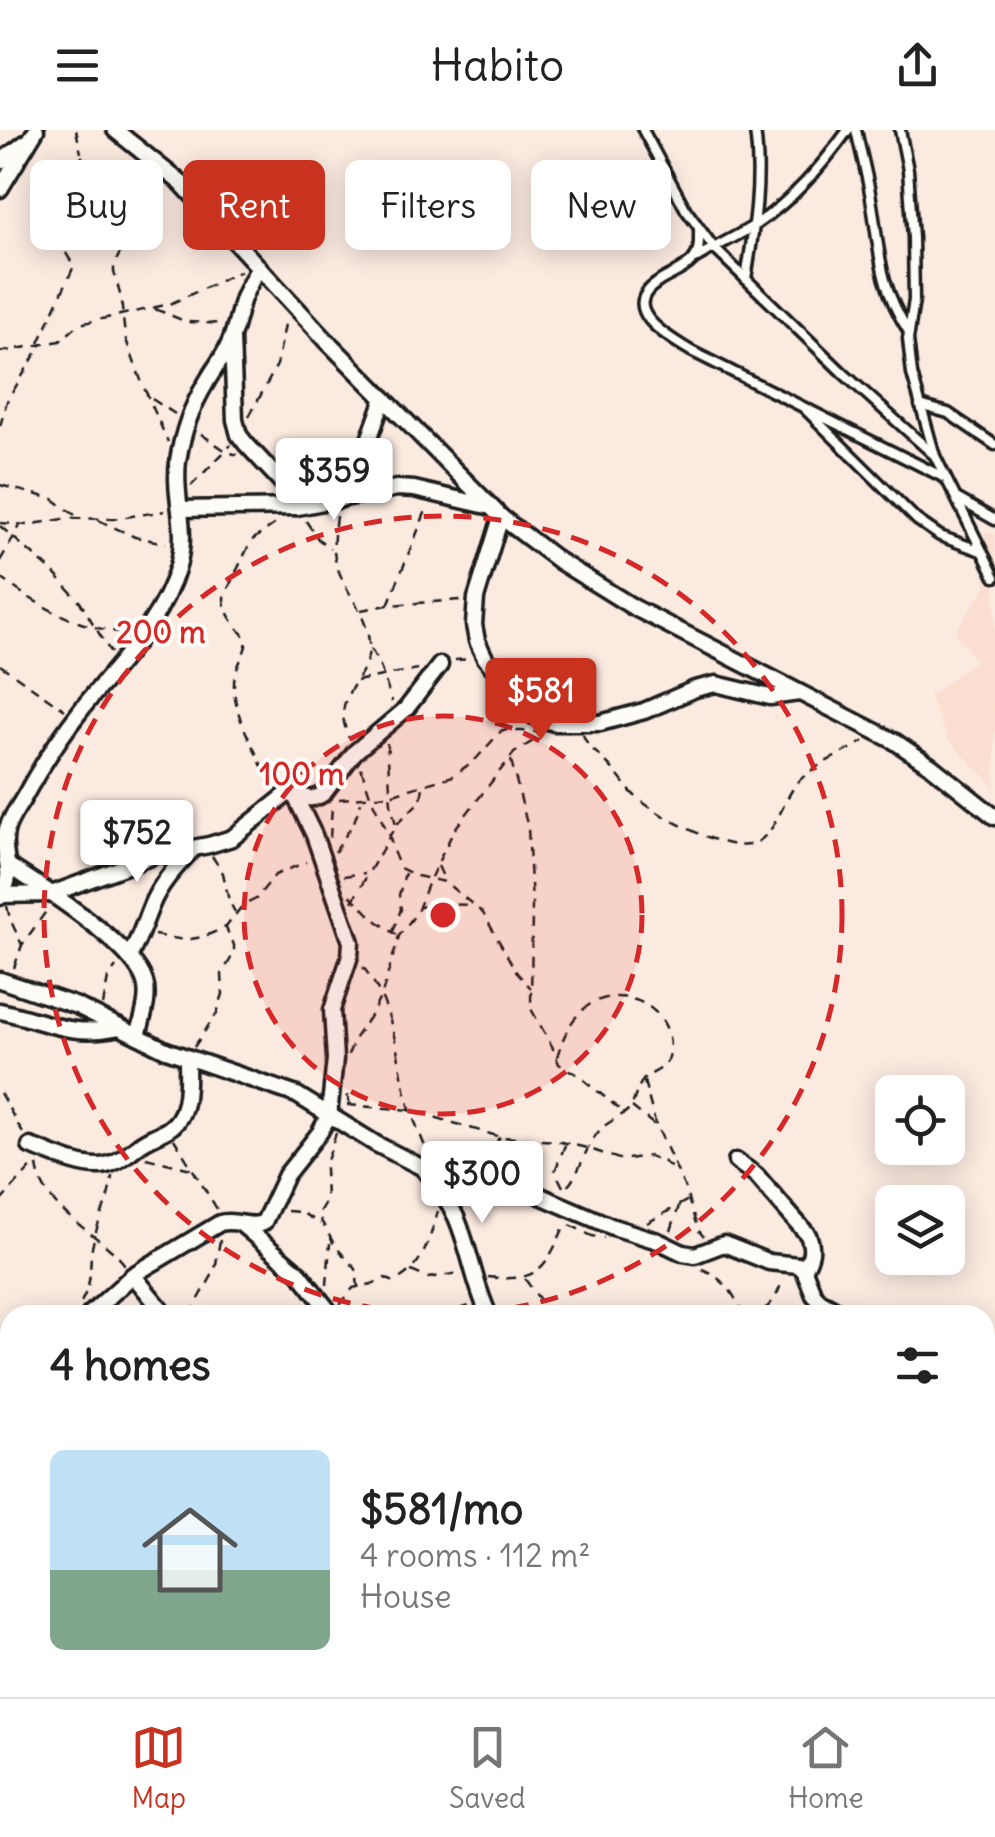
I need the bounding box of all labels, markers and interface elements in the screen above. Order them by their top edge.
text: Habito [431,37,564,93]
icon: menu [50,38,105,93]
icon: share [890,38,945,93]
chip: Buy [30,160,163,250]
chip: Rent [183,160,325,250]
chip: Filters [345,160,511,250]
chip: New [531,160,671,250]
pin: $359 [275,438,393,523]
text: $359 [298,450,370,491]
text: 200 m [116,613,206,651]
pin: $581 [482,658,600,743]
text: $581 [507,670,575,711]
text: 100 m [260,755,344,793]
pin: $752 [78,800,196,885]
text: $752 [102,812,172,853]
centre of rings [425,897,461,933]
map controls [875,1075,965,1275]
button: locate [875,1075,965,1165]
pin: $300 [423,1141,541,1226]
text: $300 [443,1153,521,1194]
button: layers [875,1185,965,1275]
icon: filters [890,1338,945,1393]
text: 4 homes [50,1339,211,1391]
text: $581/mo [360,1483,523,1535]
icon: home [130,1490,250,1610]
text: 4 rooms · 112 m² [360,1535,590,1576]
text: House [360,1576,451,1617]
tab: Map [131,1720,186,1816]
tab: Saved [449,1720,526,1816]
tab: Home [788,1720,864,1816]

